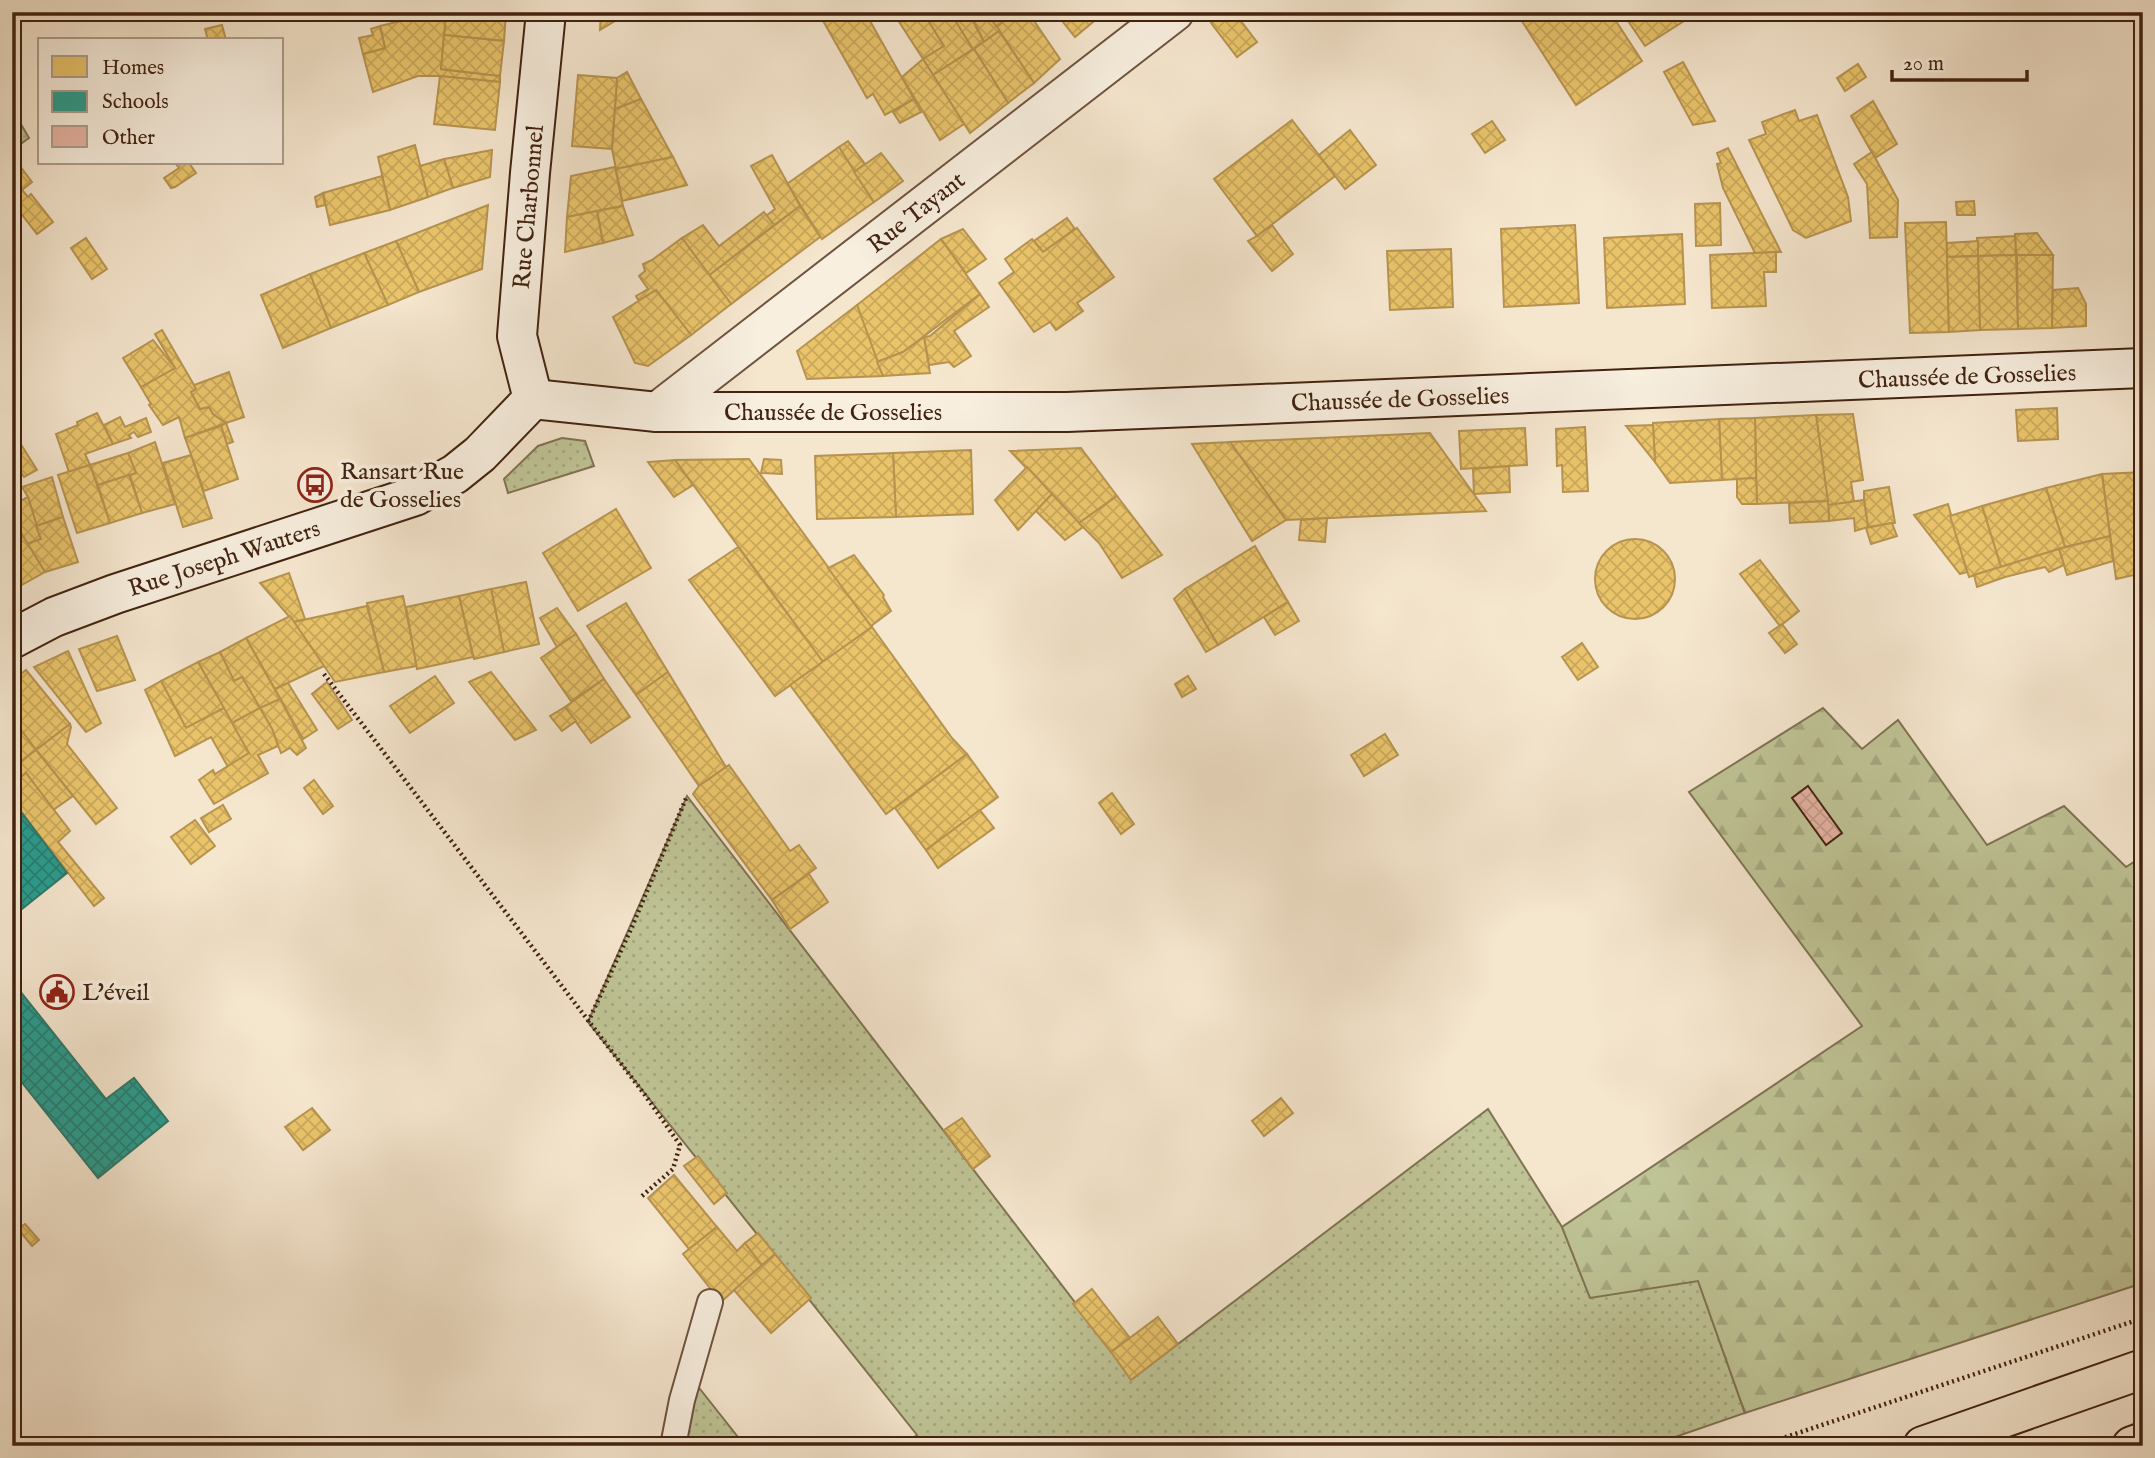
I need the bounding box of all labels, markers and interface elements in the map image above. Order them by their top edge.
legend [38,38,284,164]
scale bar [1892,38,2027,82]
text: 20 m [1903,51,1944,78]
text: Homes [102,55,164,82]
text: Schools [102,89,169,116]
street label: Rue Charbonnel [507,123,552,291]
text: Other [102,125,155,152]
street label: Rue Tayant [862,165,972,261]
street label: Chaussée de Gosselies [1857,358,2077,397]
street label: Chaussée de Gosselies [1290,381,1510,420]
street label: Chaussée de Gosselies [724,398,942,429]
place label: Ransart Rue de Gosselies [340,457,464,516]
bus stop icon: Ransart Rue de Gosselies [296,466,334,504]
street label: Rue Joseph Wauters [125,514,324,605]
public building icon: L'éveil [38,973,76,1011]
place label: L'éveil [82,978,150,1009]

